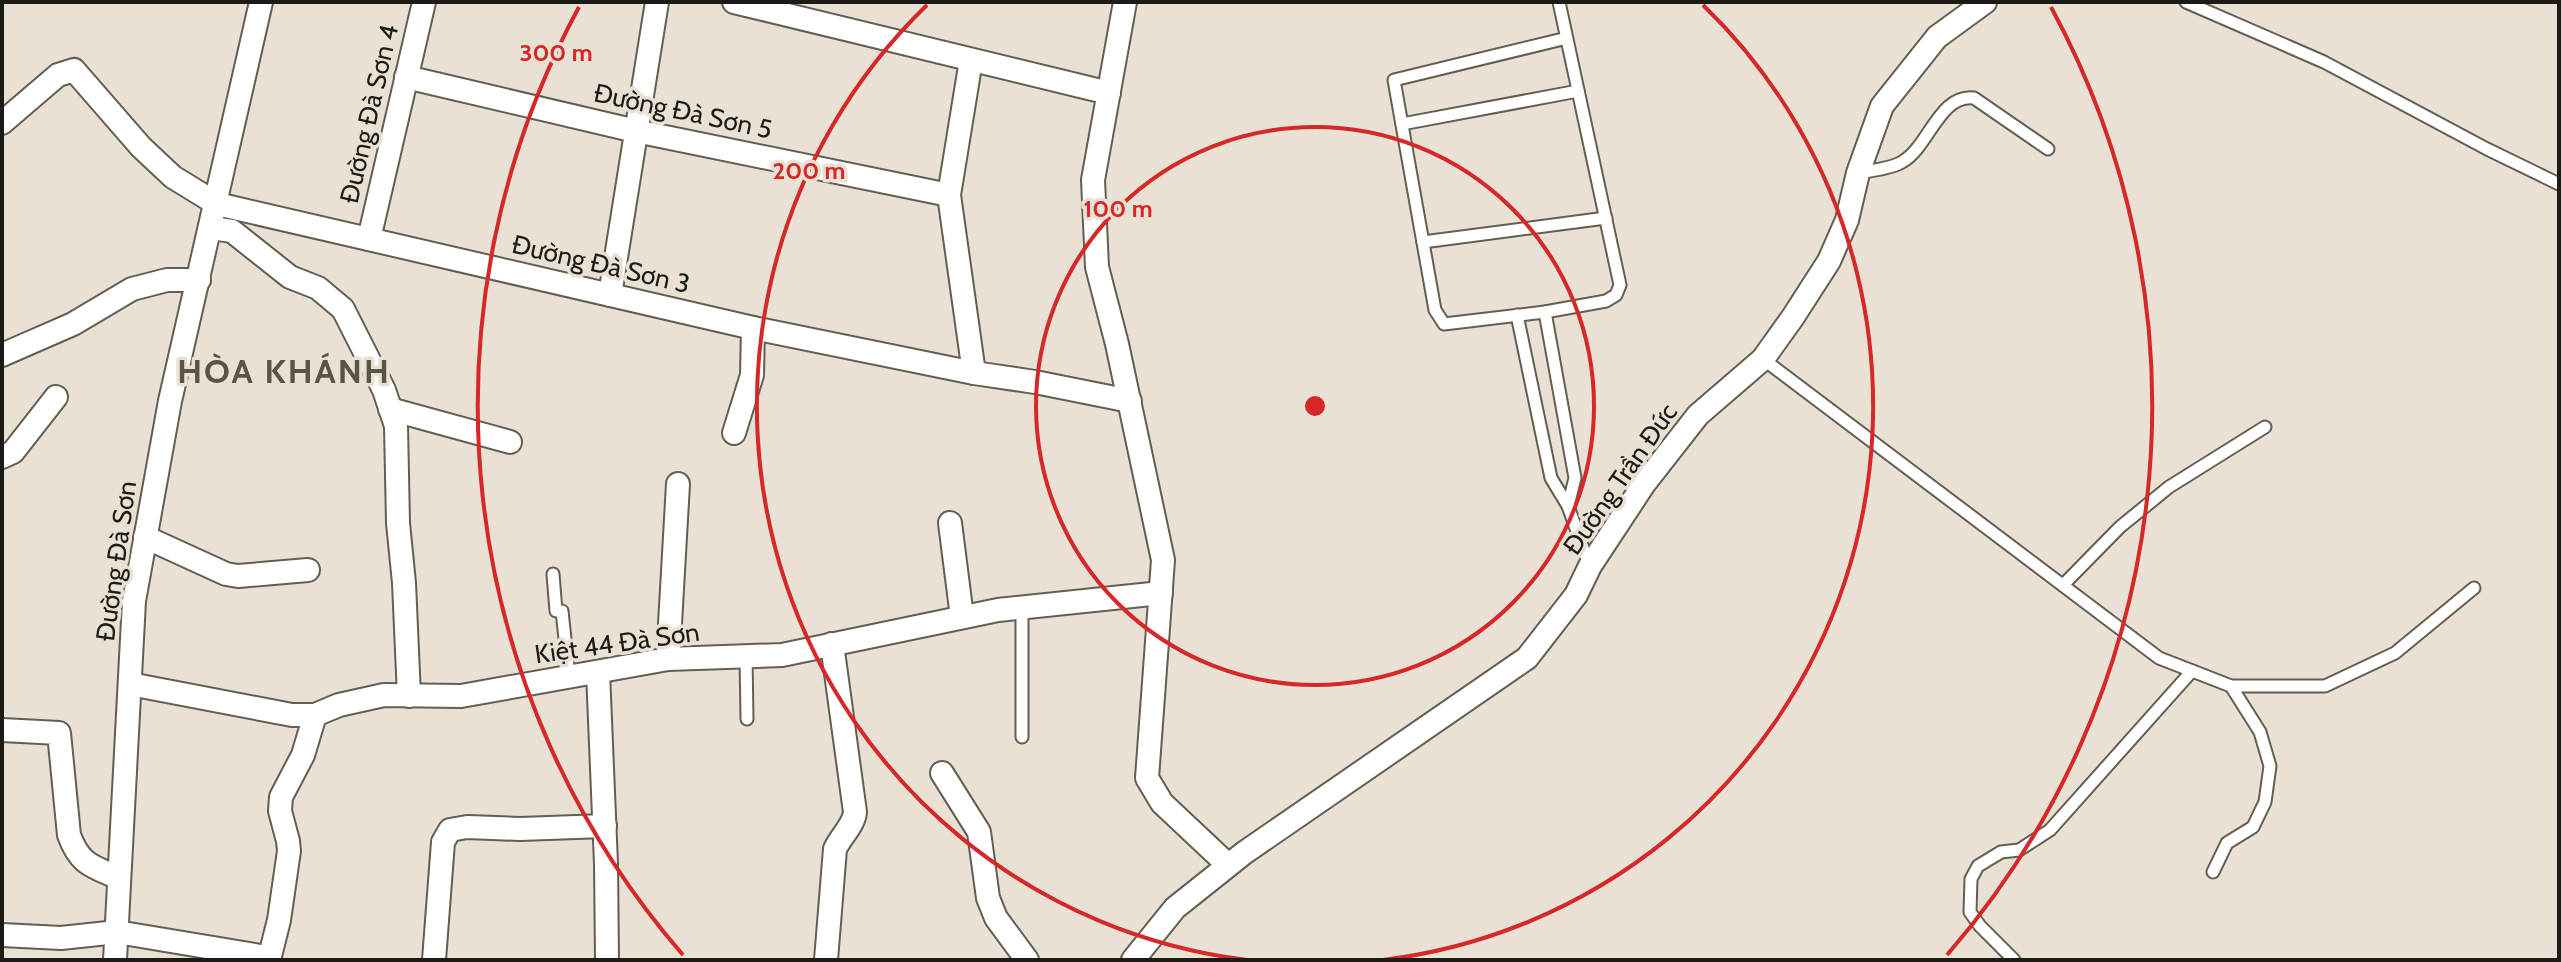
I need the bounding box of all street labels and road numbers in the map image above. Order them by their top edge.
street label: Đường Đà Sơn 4 [333,22,405,206]
street label: Đường Đà Sơn 5 [591,76,775,146]
street label: Đường Đà Sơn 3 [509,228,693,300]
street label: Đường Trần Đức [1556,397,1684,561]
street label: Đường Đà Sơn [89,479,143,643]
street label: Kiệt 44 Đà Sơn [533,616,701,670]

